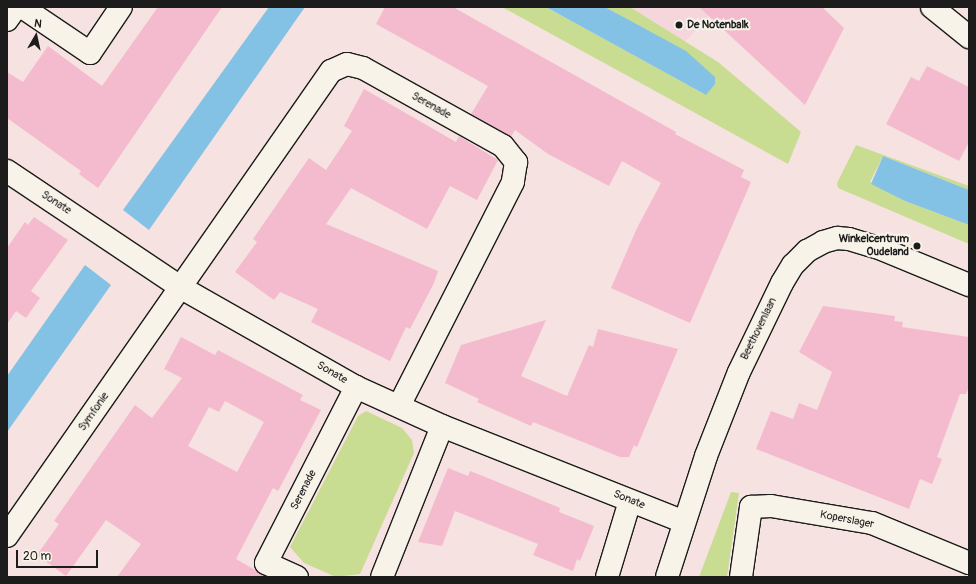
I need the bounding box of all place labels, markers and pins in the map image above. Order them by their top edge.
place label: De Notenbalk [687,18,749,32]
marker: De Notenbalk [674,20,684,30]
place label: Winkelcentrum Oudeland [839,233,909,259]
marker: Winkelcentrum Oudeland [912,241,922,251]

